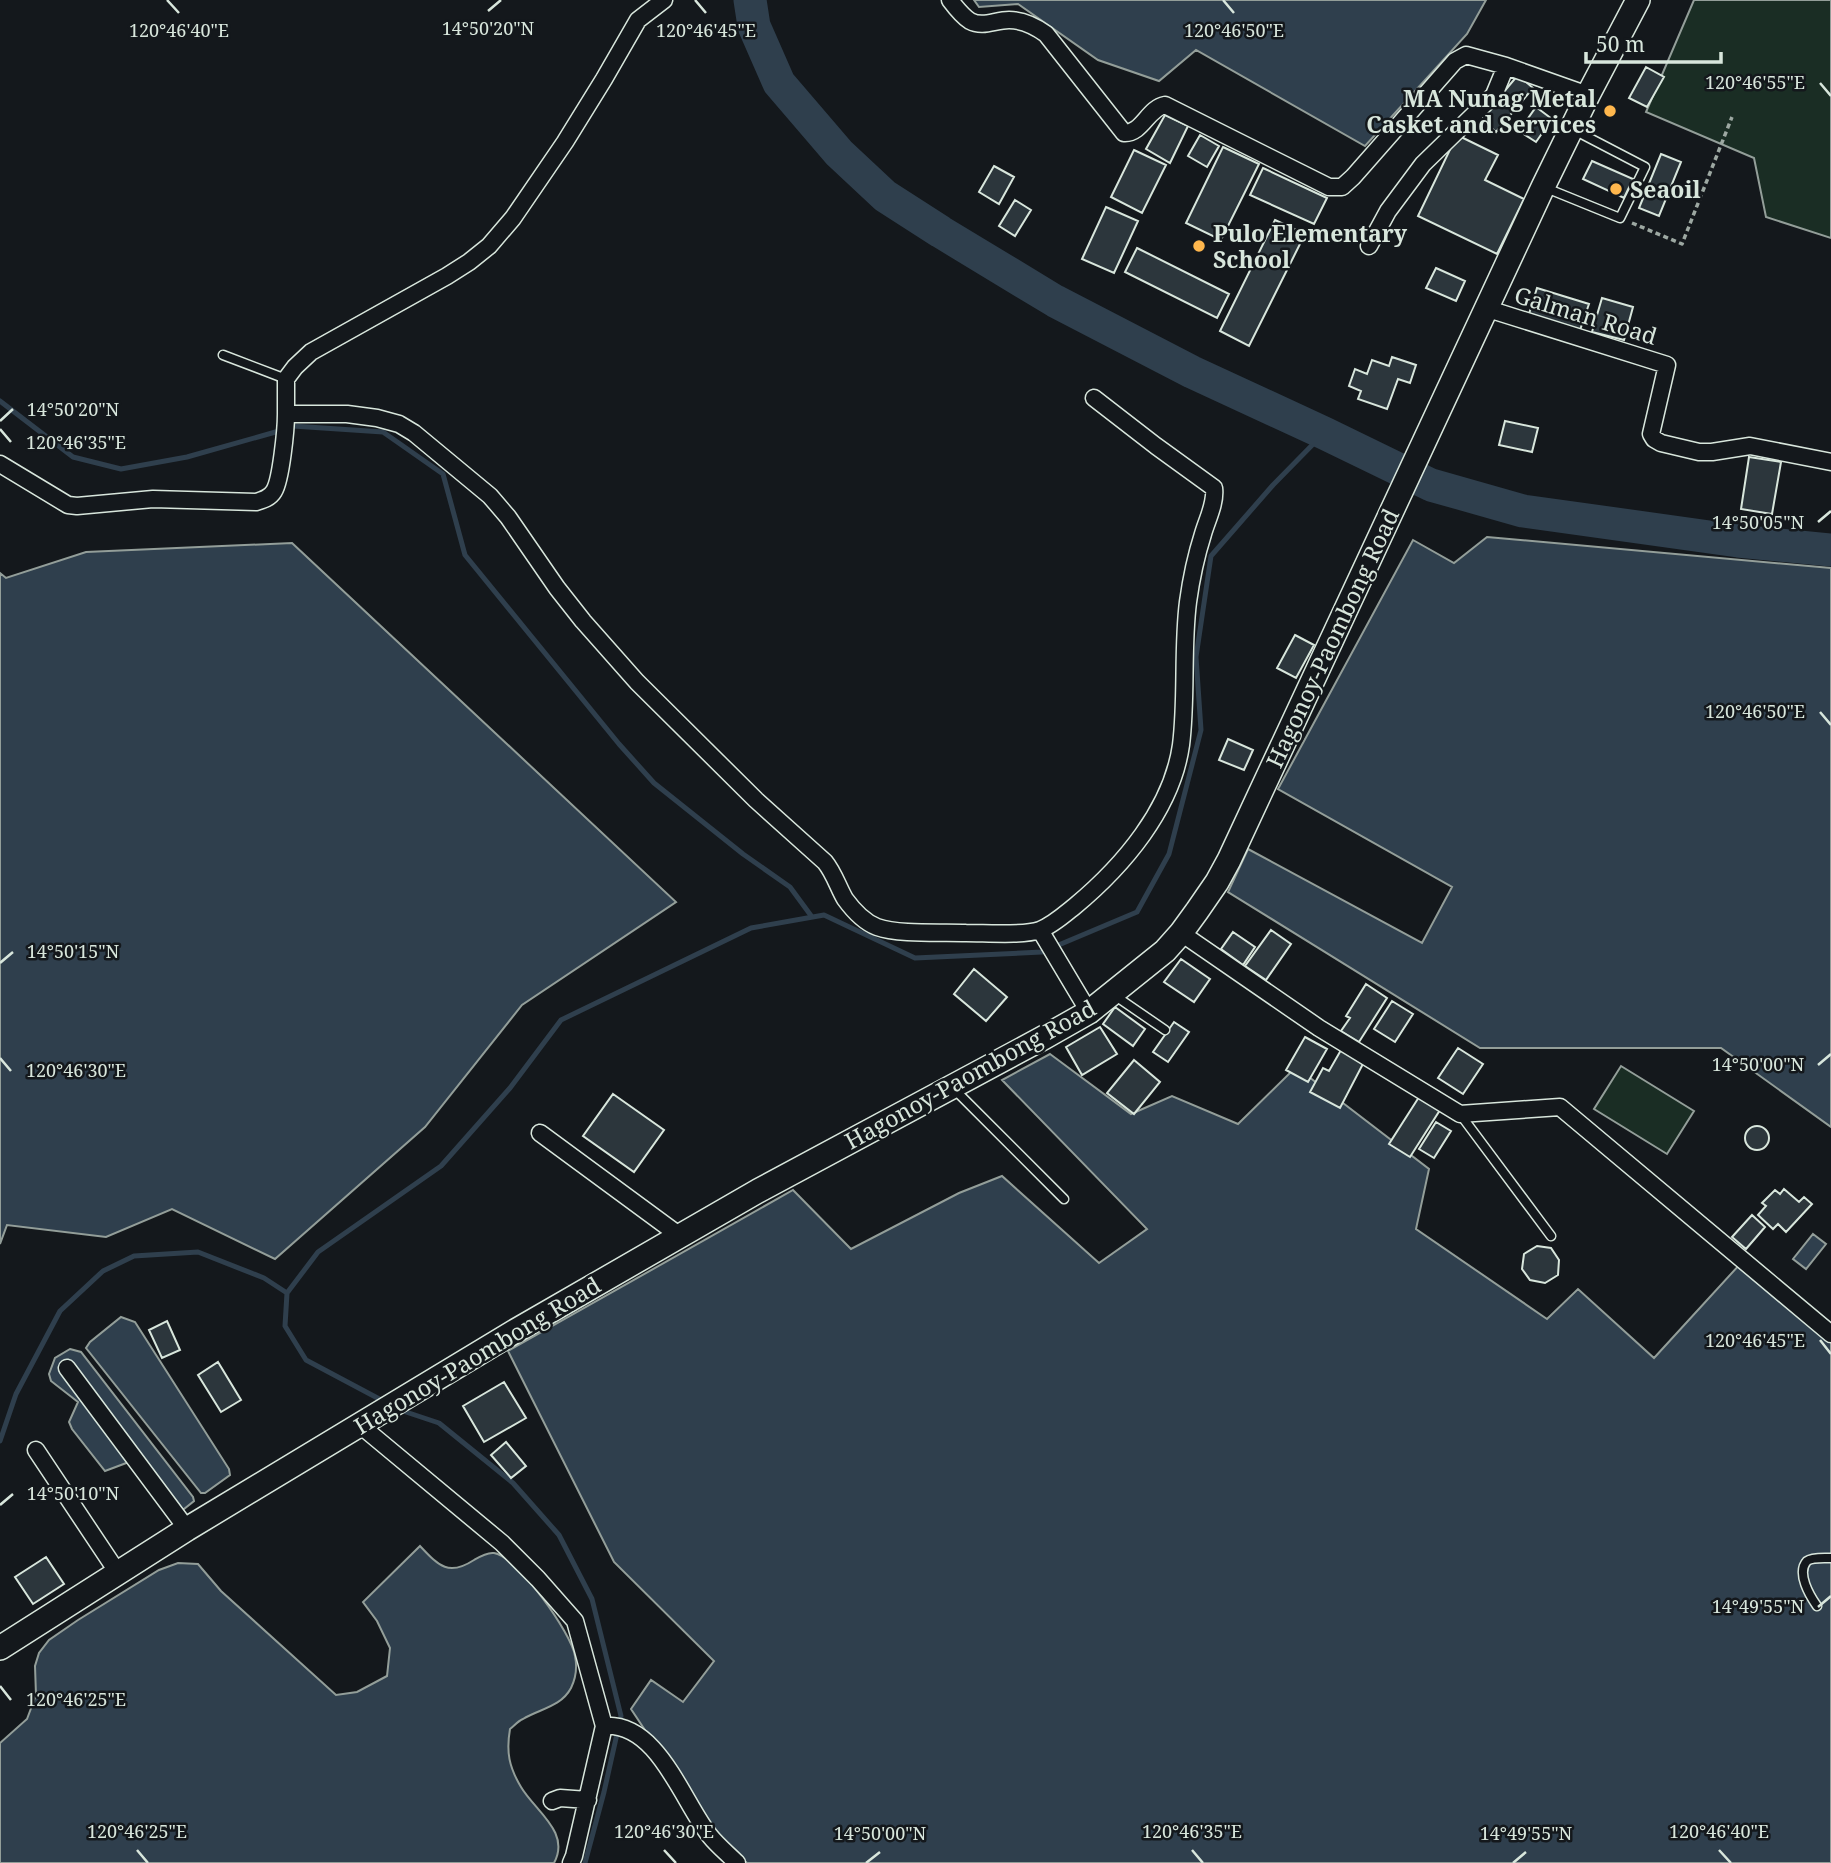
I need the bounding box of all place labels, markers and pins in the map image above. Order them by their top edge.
place label: MA Nunag Metal Casket and Services [1366,82,1596,140]
marker: MA Nunag Metal Casket and Services [1602,103,1618,119]
place label: Seaoil [1630,173,1701,205]
marker: Seaoil [1608,181,1624,197]
place label: Pulo Elementary School [1213,217,1408,275]
marker: Pulo Elementary School [1191,238,1207,254]

